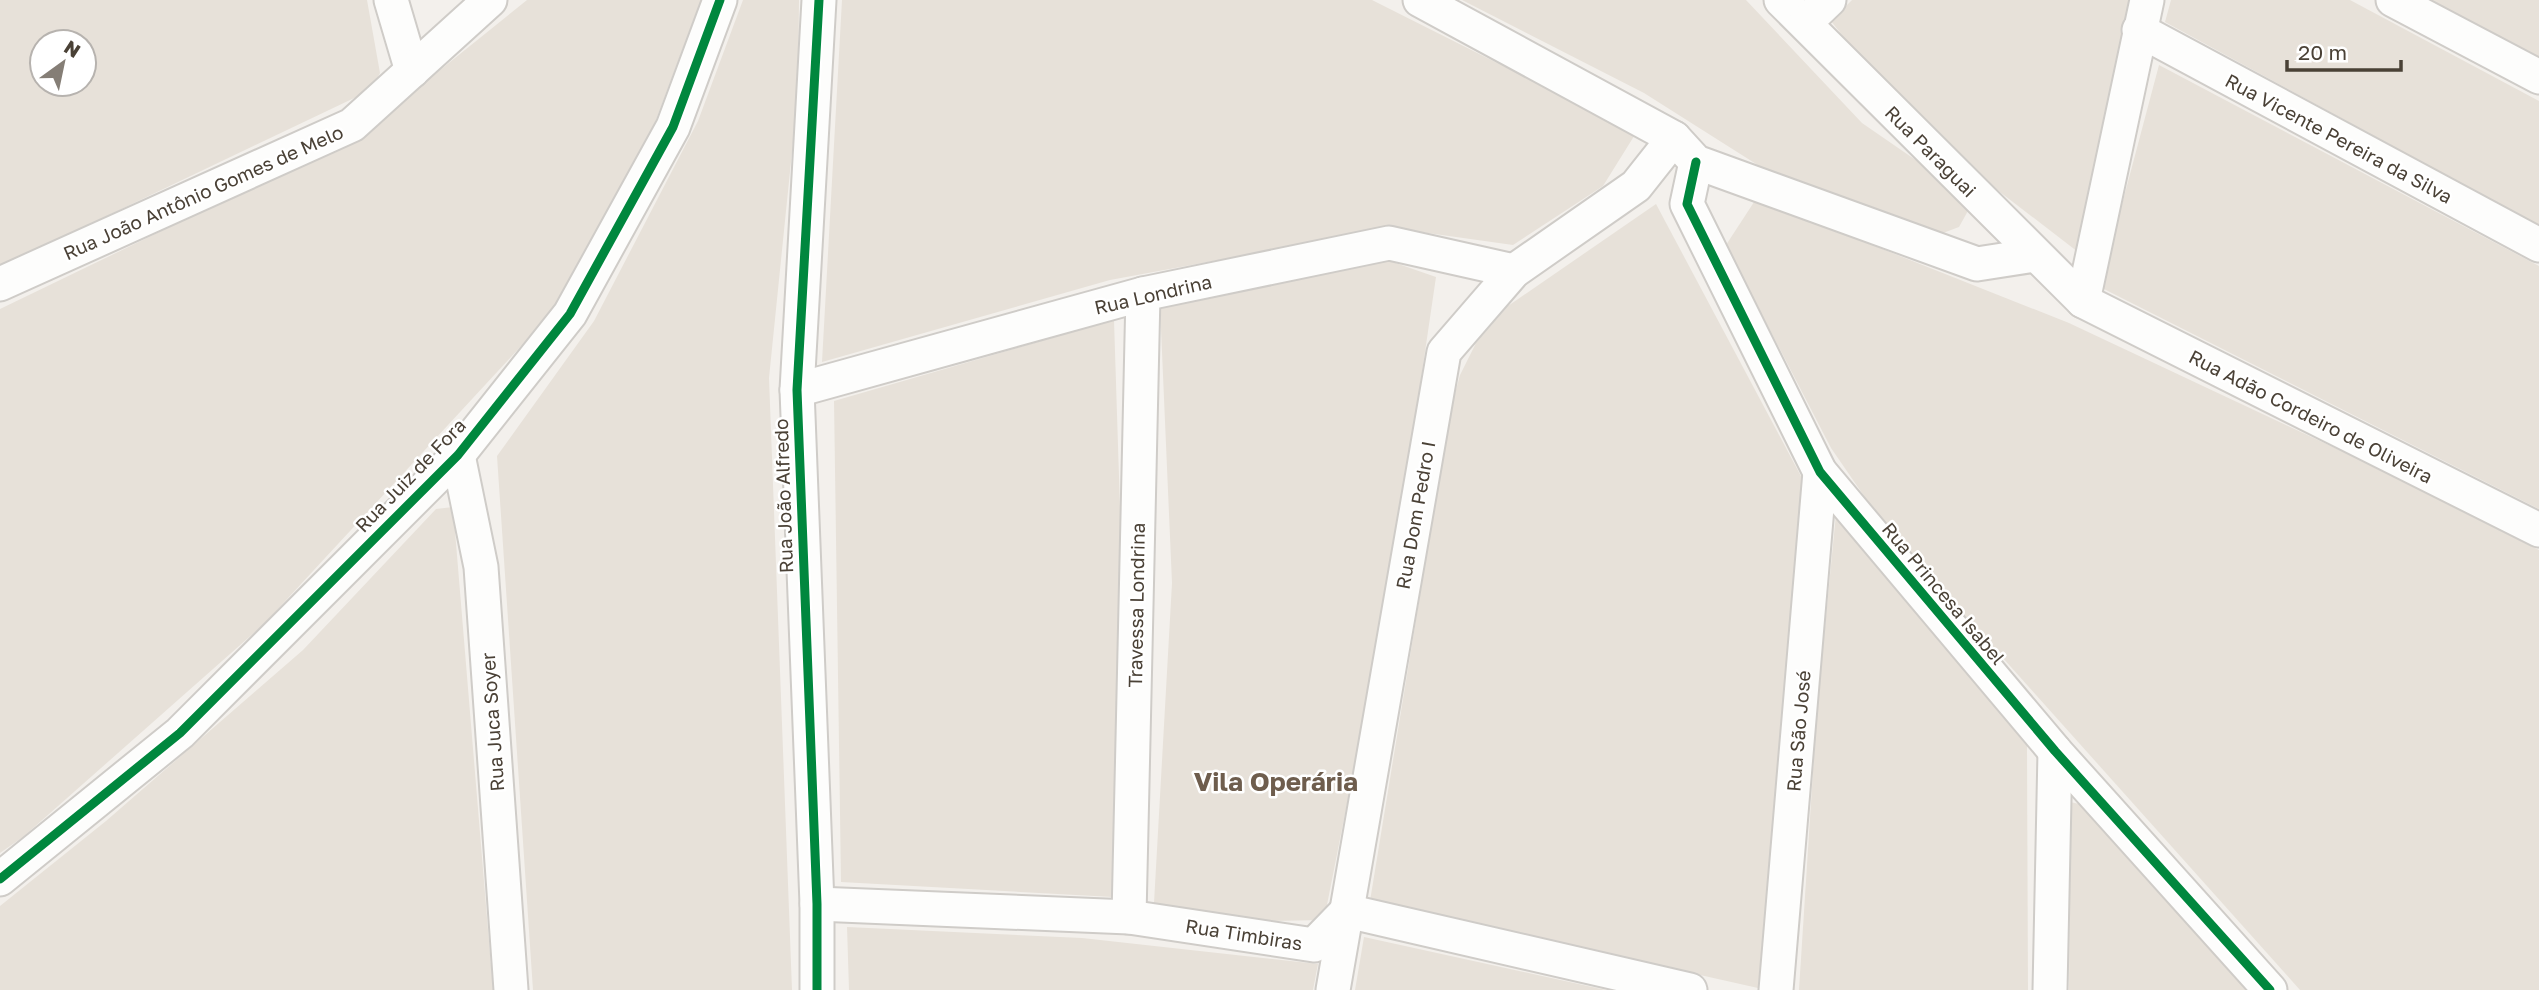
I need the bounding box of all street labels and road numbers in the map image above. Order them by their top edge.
street label: Rua Vicente Pereira da Silva [2222,68,2456,208]
street label: Rua Paraguai [1881,101,1981,201]
street label: Rua João Antônio Gomes de Melo [59,120,347,264]
street label: Rua Londrina [1092,269,1214,319]
street label: Rua Adão Cordeiro de Oliveira [2185,344,2437,488]
street label: Rua Juiz de Fora [350,413,470,537]
street label: Rua João Alfredo [769,418,797,574]
street label: Rua Dom Pedro I [1391,439,1439,591]
street label: Rua Princesa Isabel [1878,517,2010,669]
street label: Travessa Londrina [1123,522,1149,688]
street label: Rua Juca Soyer [476,651,508,792]
street label: Rua São José [1781,669,1815,793]
street label: Rua Timbiras [1184,913,1304,955]

